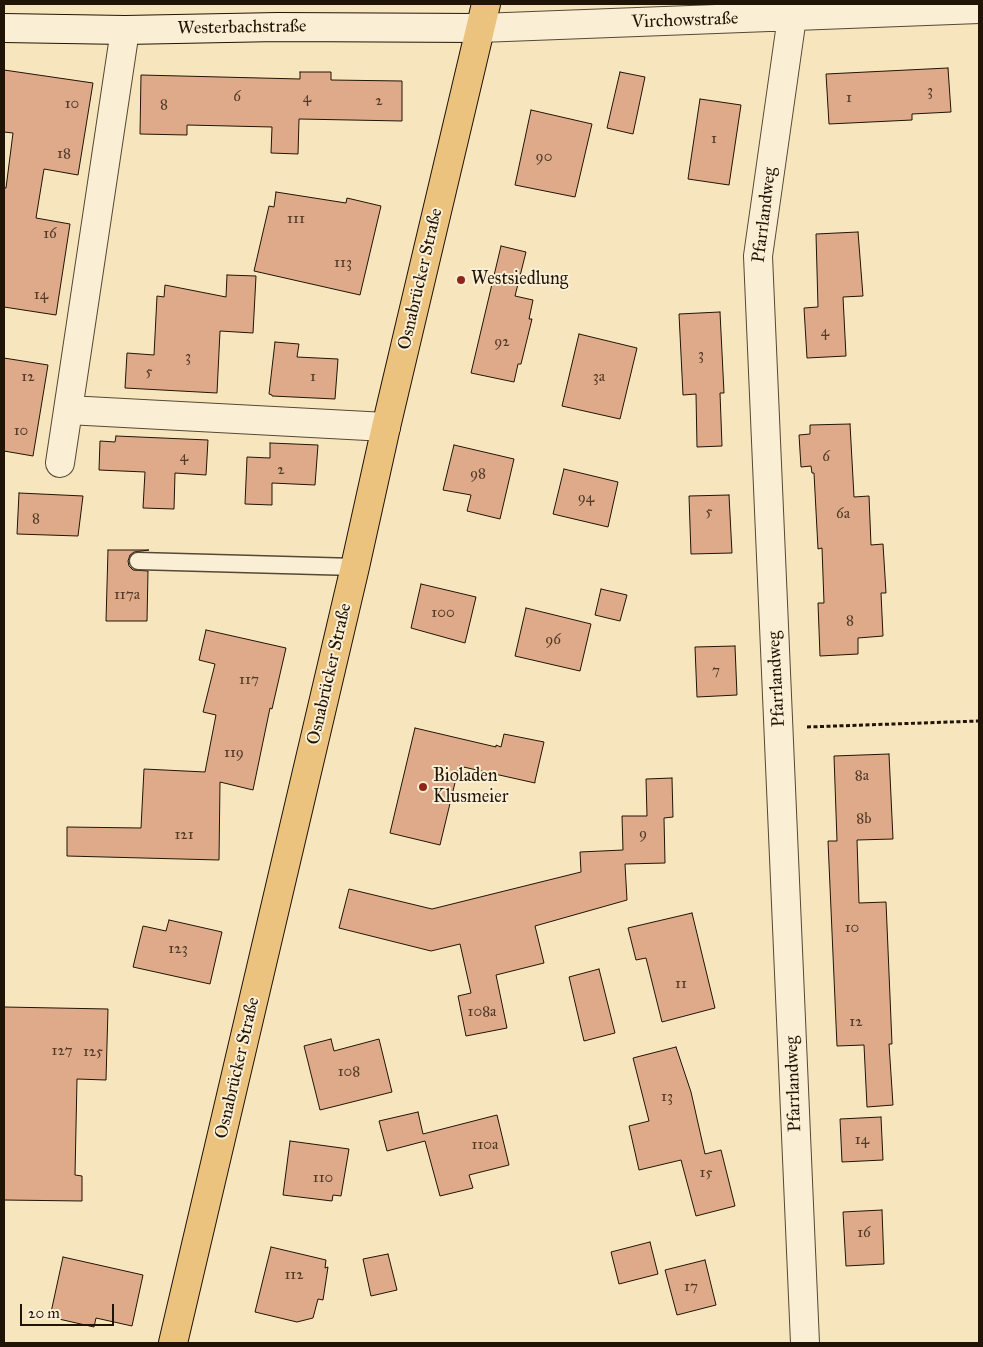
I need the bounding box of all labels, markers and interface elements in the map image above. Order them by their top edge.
street label: Virchowstraße [631,8,739,34]
street label: Westerbachstraße [177,16,307,40]
house number: 3 [927,82,933,100]
house number: 6 [233,88,241,106]
house number: 4 [303,89,311,107]
house number: 1 [846,89,852,107]
house number: 2 [375,92,383,110]
house number: 10 [65,95,79,113]
house number: 8 [160,96,168,114]
house number: 1 [711,130,717,148]
house number: 18 [57,145,71,163]
house number: 90 [536,148,552,166]
street label: Pfarrlandweg [748,166,782,264]
street label: Osnabrücker Straße [394,206,448,352]
house number: 111 [287,210,305,228]
house number: 16 [43,225,57,243]
house number: 113 [334,254,352,272]
place label: Westsiedlung [471,269,568,291]
marker: Westsiedlung [455,274,467,286]
house number: 14 [34,286,48,304]
house number: 4 [821,323,829,341]
house number: 92 [494,333,510,351]
house number: 3 [698,346,704,364]
house number: 3 [185,348,191,366]
house number: 5 [146,363,152,381]
house number: 12 [21,368,35,386]
house number: 1 [310,368,316,386]
house number: 3a [593,368,605,386]
house number: 10 [14,422,28,440]
house number: 4 [180,448,188,466]
house number: 6 [822,448,830,466]
house number: 2 [277,461,285,479]
house number: 98 [470,465,486,483]
house number: 94 [578,489,594,507]
house number: 5 [706,503,712,521]
house number: 6a [836,505,850,523]
house number: 8 [32,510,40,528]
house number: 117a [114,586,140,604]
street label: Osnabrücker Straße [303,601,357,747]
house number: 100 [431,604,455,622]
house number: 8 [846,612,854,630]
street label: Pfarrlandweg [764,630,790,728]
house number: 96 [545,631,561,649]
house number: 7 [712,662,720,680]
house number: 117 [239,671,259,689]
house number: 119 [224,744,244,762]
place label: Bioladen Klusmeier [433,766,508,809]
house number: 8a [855,767,869,785]
marker: Bioladen Klusmeier [417,781,429,793]
house number: 8b [856,810,872,828]
house number: 9 [639,825,647,843]
house number: 121 [174,826,194,844]
house number: 10 [845,919,859,937]
house number: 123 [168,940,188,958]
house number: 11 [675,975,687,993]
street label: Osnabrücker Straße [211,995,265,1141]
house number: 108a [468,1003,496,1021]
house number: 12 [849,1013,863,1031]
street label: Pfarrlandweg [782,1036,806,1132]
house number: 127 [52,1042,72,1060]
house number: 125 [83,1043,103,1061]
house number: 108 [338,1063,360,1081]
house number: 13 [661,1088,673,1106]
house number: 14 [855,1131,869,1149]
house number: 110a [472,1136,498,1154]
house number: 15 [700,1164,712,1182]
house number: 110 [313,1169,333,1187]
house number: 16 [857,1224,871,1242]
house number: 112 [284,1266,304,1284]
house number: 17 [684,1278,698,1296]
scale bar [22,1294,116,1326]
text: 20 m [28,1304,60,1322]

